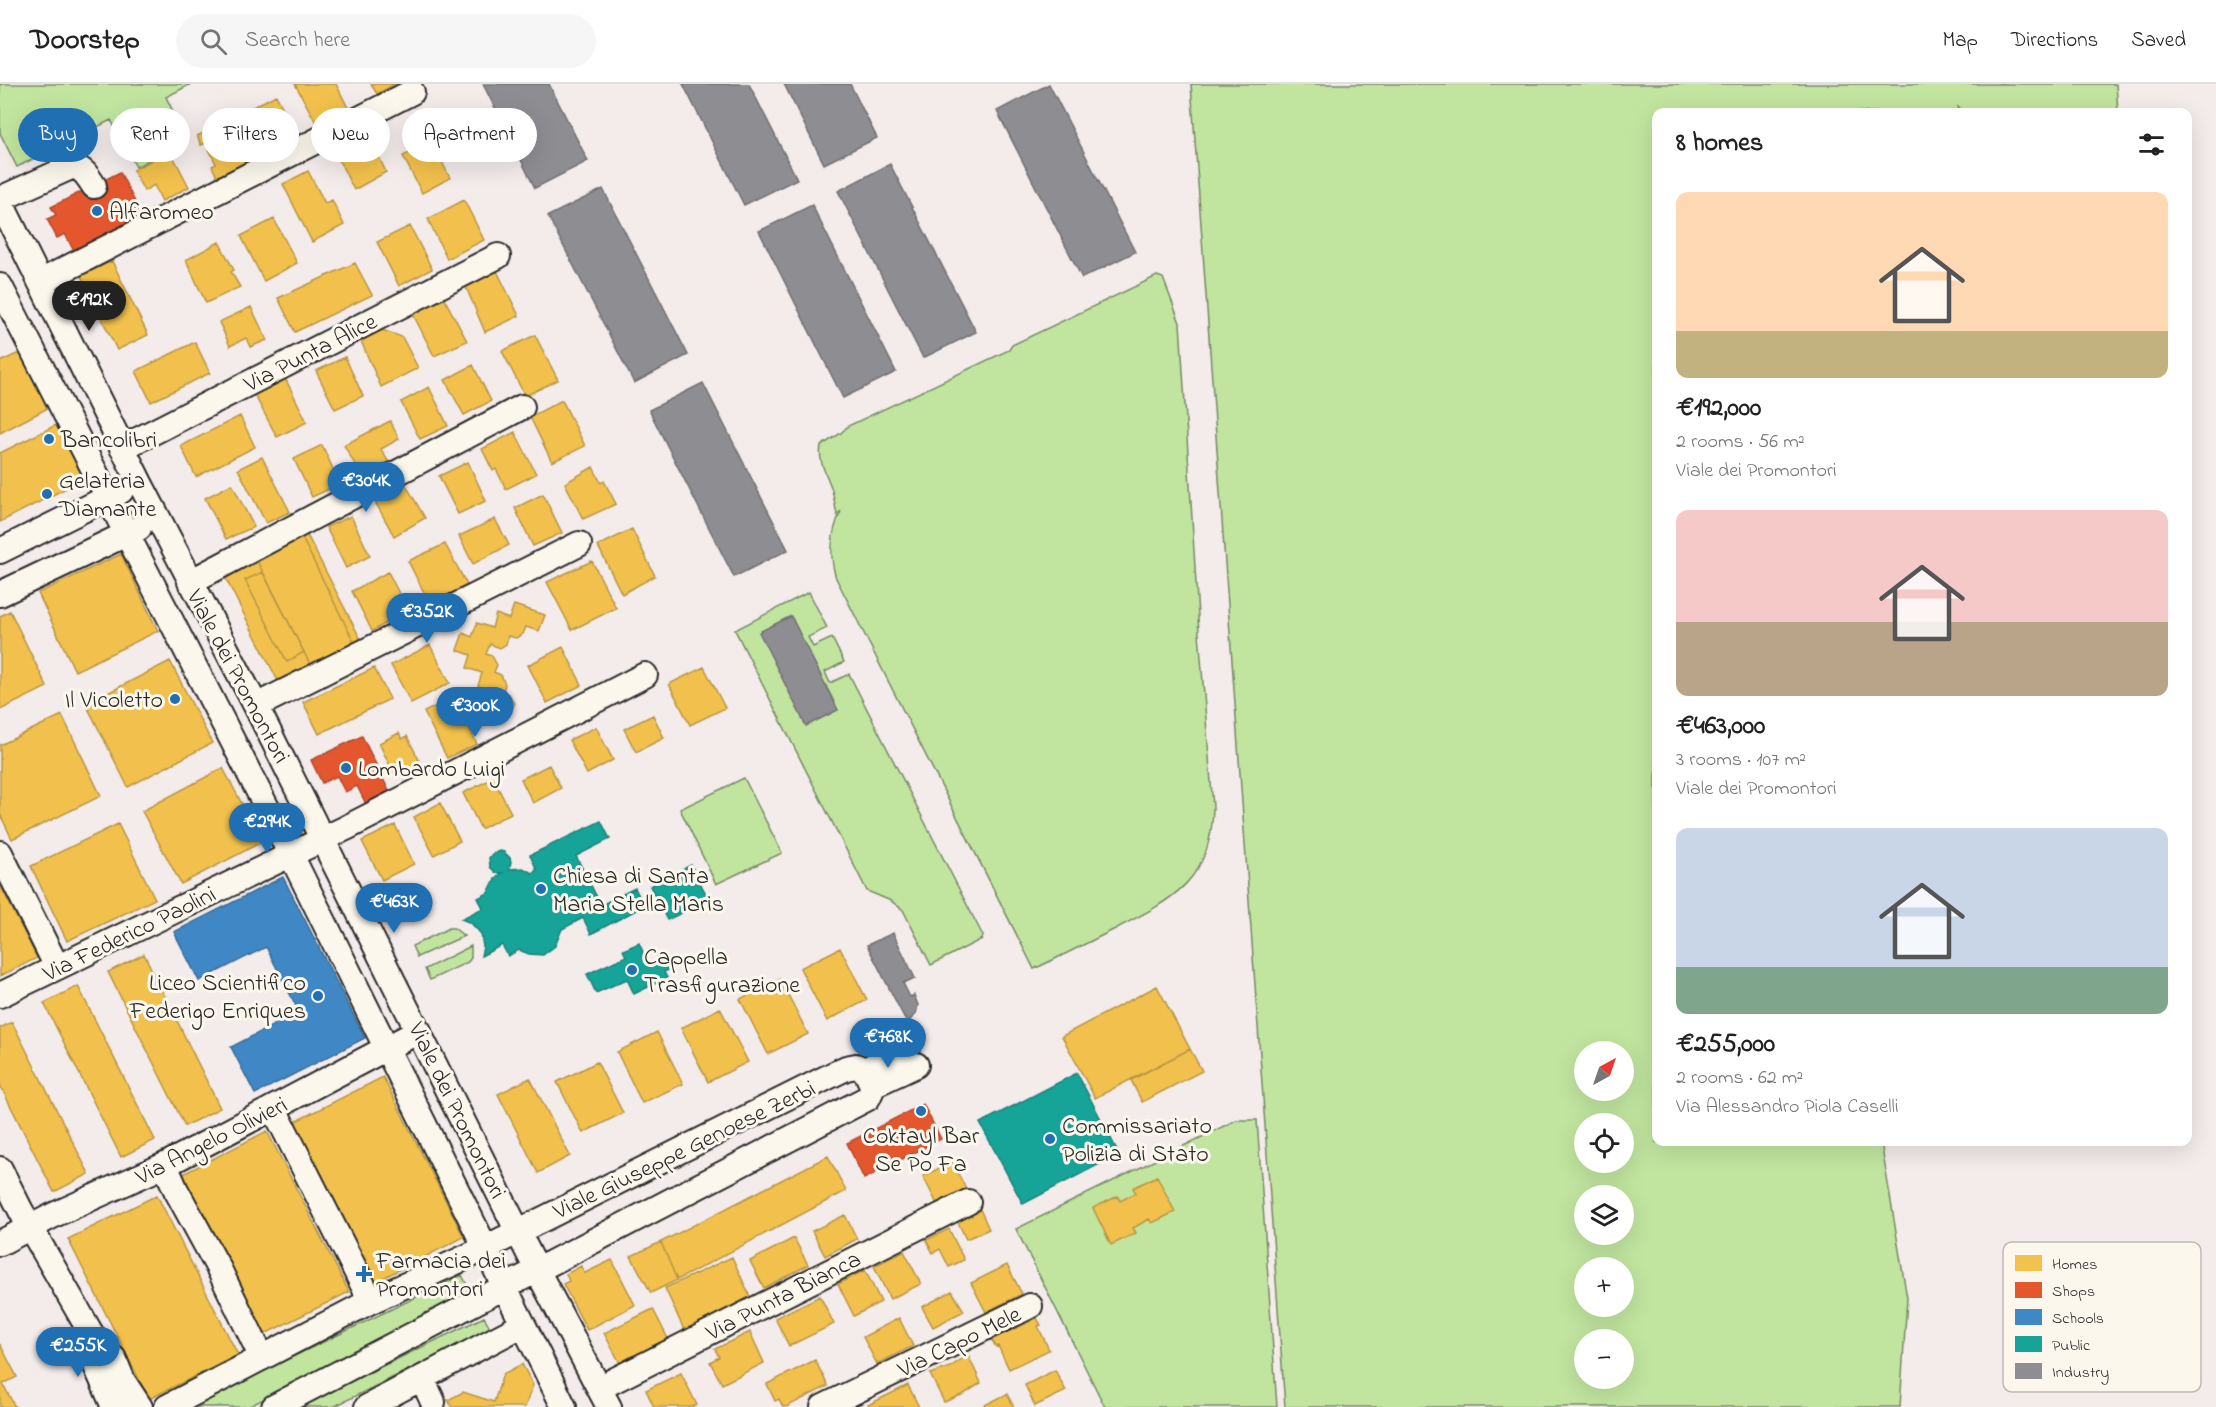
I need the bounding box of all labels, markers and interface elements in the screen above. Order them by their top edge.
search box [176,14,596,68]
text: Doorstep [30,21,140,62]
icon: search [197,25,230,58]
text: Search here [245,25,350,57]
text: Map [1942,26,1978,56]
text: Directions [2011,26,2098,56]
text: Saved [2131,26,2186,56]
chip: Buy [18,108,98,162]
chip: Rent [110,108,190,162]
chip: Filters [202,108,299,162]
chip: New [311,108,390,162]
chip: Apartment [402,108,537,162]
text: 8 homes [1676,125,1763,163]
icon: filters [2135,128,2168,161]
place label: Alfaromeo [109,196,214,231]
marker: Alfaromeo [90,204,104,218]
icon: home [1868,231,1976,339]
pin: €192K [47,281,131,332]
text: €192K [66,286,112,315]
street label: Via Punta Alice [238,306,384,403]
text: €192,000 [1676,390,1761,428]
place label: Bancolibri [60,424,157,459]
text: 2 rooms · 56 m² [1676,428,1805,457]
marker: Bancolibri [42,432,56,446]
text: Viale dei Promontori [1676,457,1837,486]
pin: €304K [324,462,408,513]
place label: Gelateria Diamante [58,465,156,528]
text: €304K [342,467,390,496]
marker: Gelateria Diamante [40,487,54,501]
icon: home [1868,549,1976,657]
street label: Viale dei Promontori [176,583,297,770]
pin: €352K [385,593,469,644]
text: €352K [400,598,454,627]
place label: Il Vicoletto [65,684,163,719]
pin: €300K [433,687,517,738]
marker: Il Vicoletto [168,692,182,706]
text: €300K [450,692,500,721]
text: €463,000 [1676,708,1765,746]
text: 3 rooms · 107 m² [1676,746,1806,775]
place label: Lombardo Luigi [358,753,505,788]
marker: Lombardo Luigi [339,761,353,775]
text: Viale dei Promontori [1676,775,1837,804]
pin: €294K [225,803,309,854]
text: €294K [243,808,291,837]
place label: Chiesa di Santa Maria Stella Maris [553,860,724,923]
icon: home [1868,867,1976,975]
street label: Via Federico Paolini [37,878,223,993]
marker: Chiesa di Santa Maria Stella Maris [534,882,548,896]
pin: €463K [352,883,436,934]
text: €463K [370,888,418,917]
place label: Cappella Trasfigurazione [644,941,800,1004]
marker: Cappella Trasfigurazione [625,963,639,977]
place label: Liceo Scientifico Federigo Enriques [129,967,306,1030]
marker: Liceo Scientifico Federigo Enriques [311,989,325,1003]
street label: Viale dei Promontori [397,1016,514,1205]
pin: €768K [846,1018,930,1069]
text: €768K [864,1023,912,1052]
text: €255,000 [1676,1026,1775,1064]
north arrow [1574,1041,1634,1101]
map controls [1574,1041,1634,1389]
text: 2 rooms · 62 m² [1676,1064,1803,1093]
street label: Viale Giuseppe Genoese Zerbi [547,1072,822,1231]
street label: Via Angelo Olivieri [129,1089,294,1196]
text: Via Alessandro Piola Caselli [1676,1093,1898,1122]
marker: Coktayl Bar Se Po Fa [914,1104,928,1118]
place label: Commissariato Polizia di Stato [1062,1110,1212,1173]
button: locate [1574,1113,1634,1173]
place label: Coktayl Bar Se Po Fa [863,1120,980,1183]
marker: Commissariato Polizia di Stato [1043,1132,1057,1146]
button: layers [1574,1185,1634,1245]
legend [2003,1242,2201,1392]
street label: Via Punta Bianca [700,1243,868,1352]
place label: Farmacia dei Promontori [375,1245,506,1308]
text: Homes [2052,1253,2097,1277]
button: + [1574,1257,1634,1317]
marker: Farmacia dei Promontori [357,1267,371,1281]
text: Shops [2052,1280,2095,1304]
street label: Via Capo Mele [892,1298,1028,1389]
text: Schools [2052,1307,2104,1331]
pin: €255K [36,1327,120,1378]
button: − [1574,1329,1634,1389]
text: €255K [50,1332,106,1361]
text: Public [2052,1334,2091,1358]
text: Industry [2052,1361,2109,1385]

